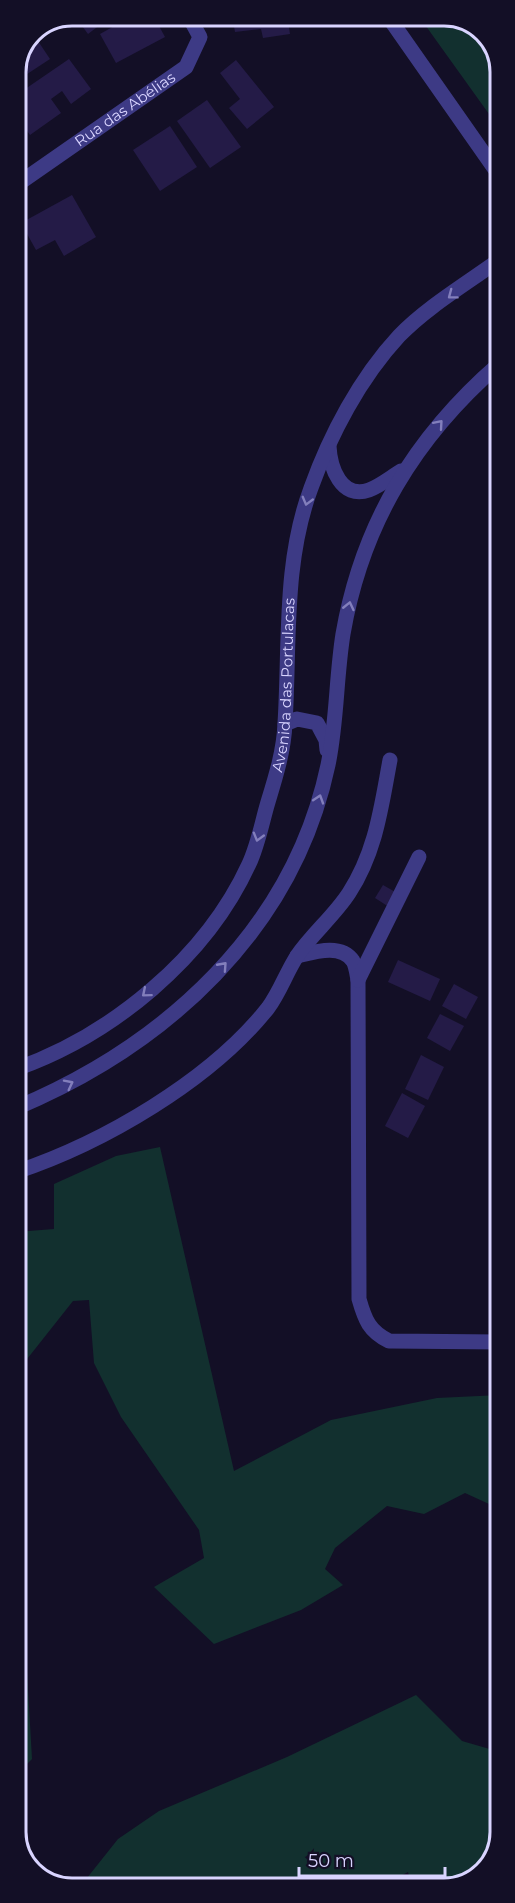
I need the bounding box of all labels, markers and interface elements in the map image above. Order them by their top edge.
street label: Rua das Abélias [71,67,179,151]
one-way arrow [448,287,459,298]
one-way arrow [432,420,443,431]
one-way arrow [302,495,314,505]
street label: Avenida das Portulacas [267,597,299,774]
one-way arrow [342,602,355,612]
one-way arrow [311,794,324,805]
one-way arrow [253,831,265,842]
one-way arrow [216,963,227,973]
one-way arrow [142,986,153,997]
one-way arrow [63,1080,73,1091]
scale bar [299,1840,444,1878]
text: 50 m [308,1850,354,1872]

